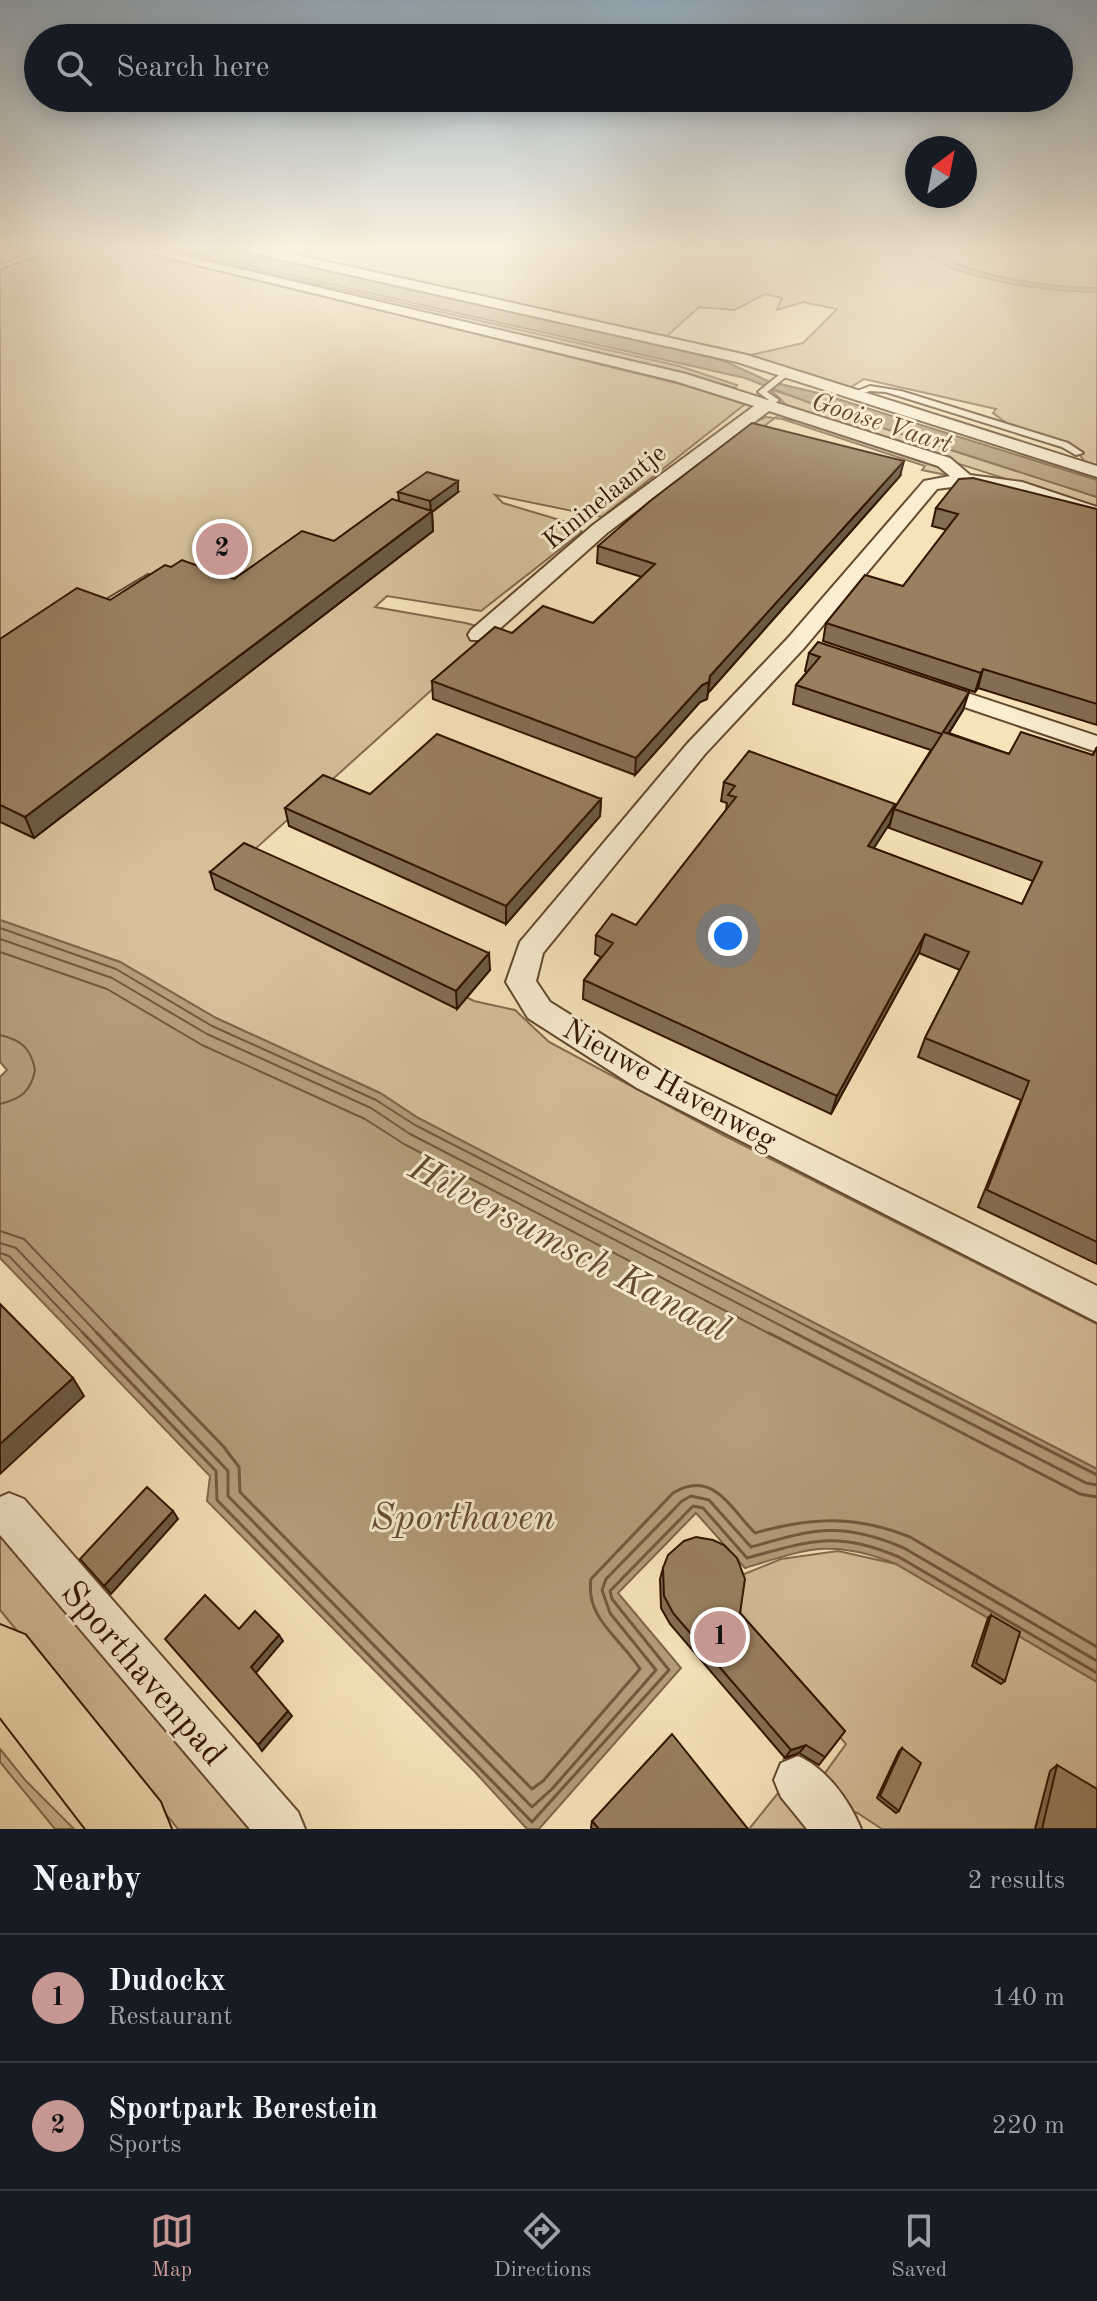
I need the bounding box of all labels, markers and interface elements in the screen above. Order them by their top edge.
search box [24,24,1073,112]
icon: search [52,46,96,90]
text: Search here [116,53,270,83]
north arrow [905,136,977,208]
water label: Gooise Vaart [808,389,955,459]
street label: Kininelaantje [539,440,672,555]
pin: 2 [196,519,248,579]
your location [708,916,748,956]
street label: Nieuwe Havenweg [557,1015,781,1157]
water label: Hilversumsch Kanaal [401,1149,735,1350]
water label: Sporthaven [371,1500,555,1538]
street label: Sporthavenpad [53,1576,231,1774]
pin: 1 [694,1607,746,1667]
text: Nearby [32,1864,142,1898]
text: 2 results [967,1868,1065,1894]
text: Dudockx [108,1967,226,1997]
text: 1 [50,1985,66,2011]
text: 140 m [992,1985,1065,2011]
text: Restaurant [108,2004,232,2030]
text: Sportpark Berestein [108,2095,378,2125]
text: 2 [50,2113,66,2139]
text: 220 m [992,2113,1065,2139]
text: Sports [108,2132,182,2158]
tab: Map [150,2209,194,2284]
tab: Directions [494,2209,591,2284]
tab: Saved [891,2209,947,2284]

